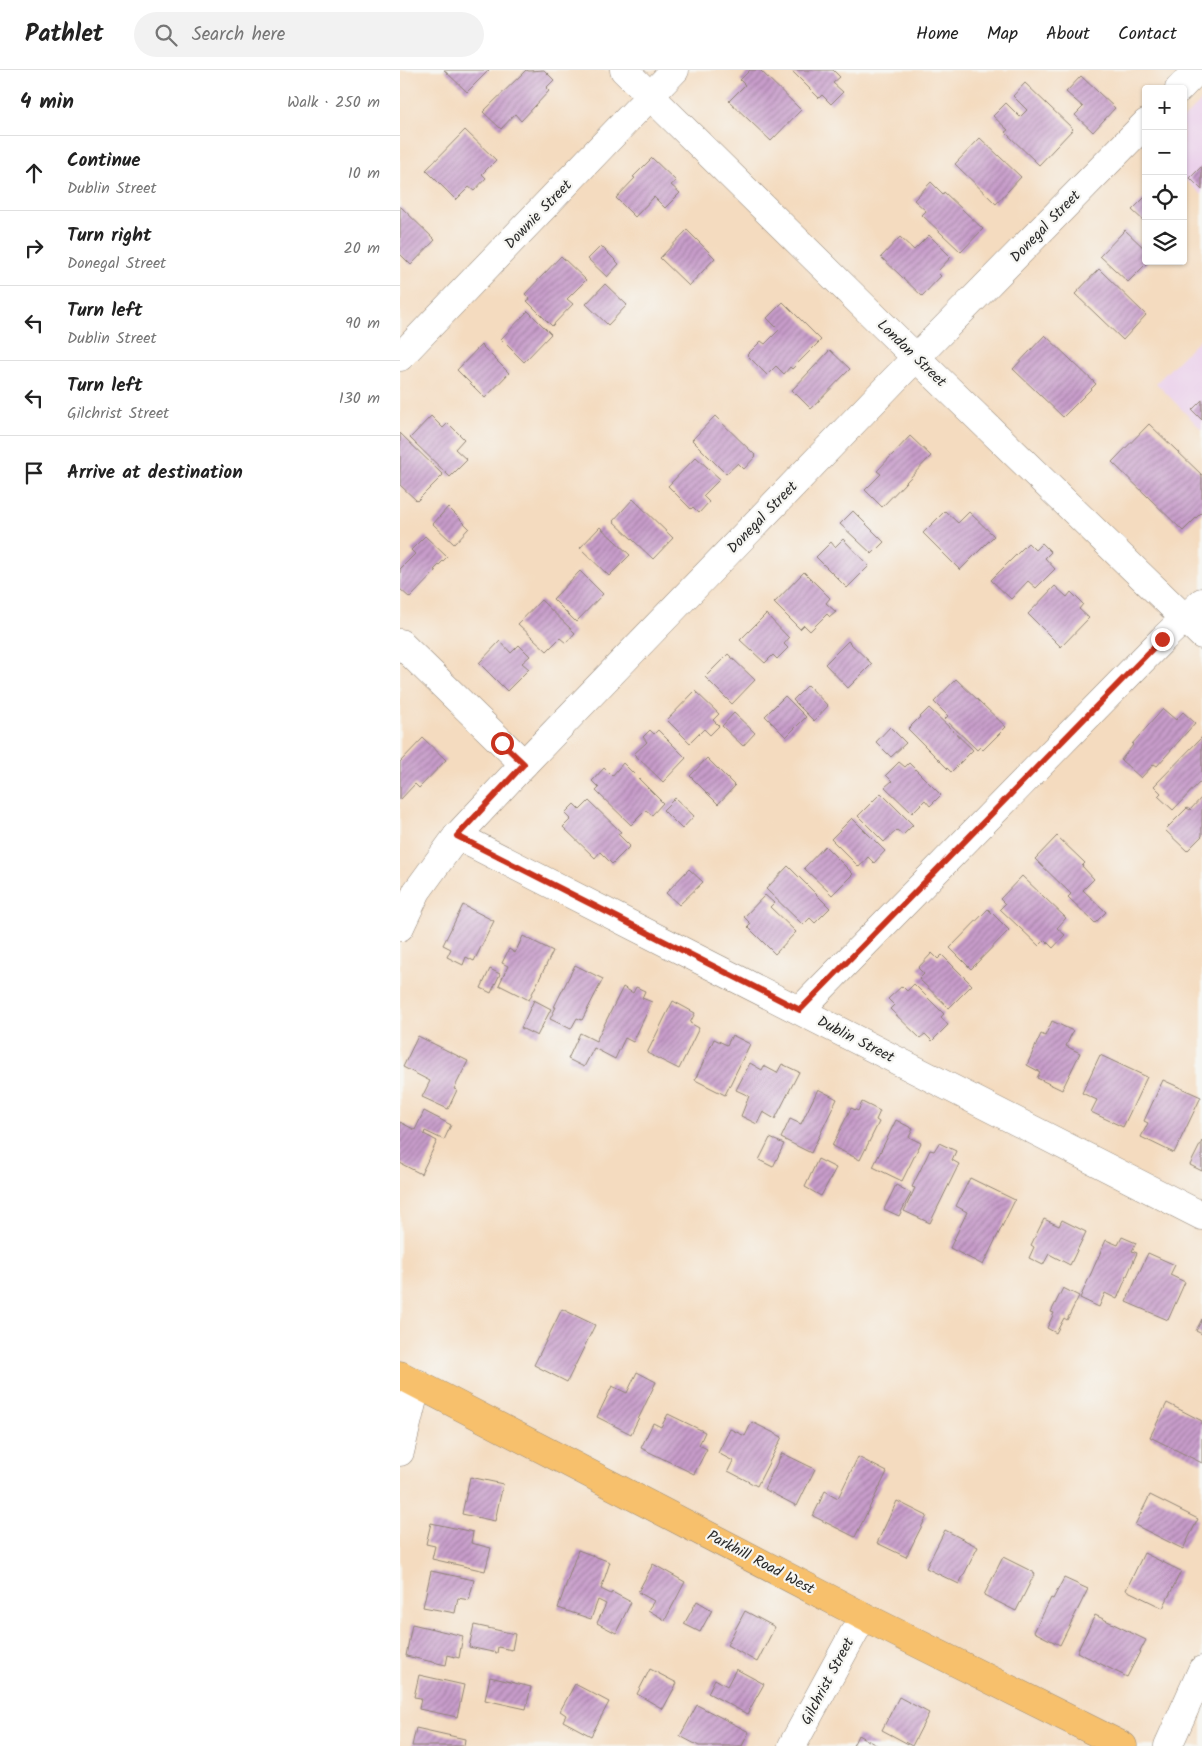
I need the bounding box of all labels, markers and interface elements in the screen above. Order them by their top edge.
search box [134,12,484,57]
text: Pathlet [25,15,104,54]
text: Search here [192,20,285,50]
text: Home [916,20,959,49]
text: Map [987,20,1018,49]
text: About [1046,20,1090,49]
text: Contact [1118,20,1177,49]
icon: search [152,21,180,49]
map controls [1142,85,1187,265]
button: + [1142,85,1187,130]
text: 4 min [20,86,74,119]
text: Walk · 250 m [287,90,380,115]
button: − [1142,130,1187,175]
text: Continue [67,146,140,176]
icon: ahead [20,159,48,187]
text: 10 m [348,161,380,186]
street label: Downie Street [499,174,578,255]
button: locate [1142,175,1187,220]
text: Dublin Street [67,176,157,201]
street label: Donegal Street [1005,185,1087,269]
button: layers [1142,220,1187,265]
text: Turn right [67,221,152,251]
icon: right [20,234,48,262]
text: 20 m [344,236,380,261]
text: Donegal Street [67,251,166,276]
text: Turn left [67,296,142,326]
icon: left [20,309,48,337]
text: 90 m [345,311,380,336]
street label: London Street [871,314,952,394]
text: Dublin Street [67,326,157,351]
text: Turn left [67,371,142,401]
icon: left [20,384,48,412]
text: 130 m [339,386,380,411]
text: Gilchrist Street [67,401,169,426]
text: Arrive at destination [67,458,243,488]
icon: arrive [20,459,48,487]
street label: Donegal Street [722,476,804,560]
route end [1151,628,1174,651]
route start [491,732,514,755]
street label: Dublin Street [813,1010,899,1070]
street label: Parkhill Road West [702,1524,819,1601]
street label: Gilchrist Street [795,1633,861,1729]

